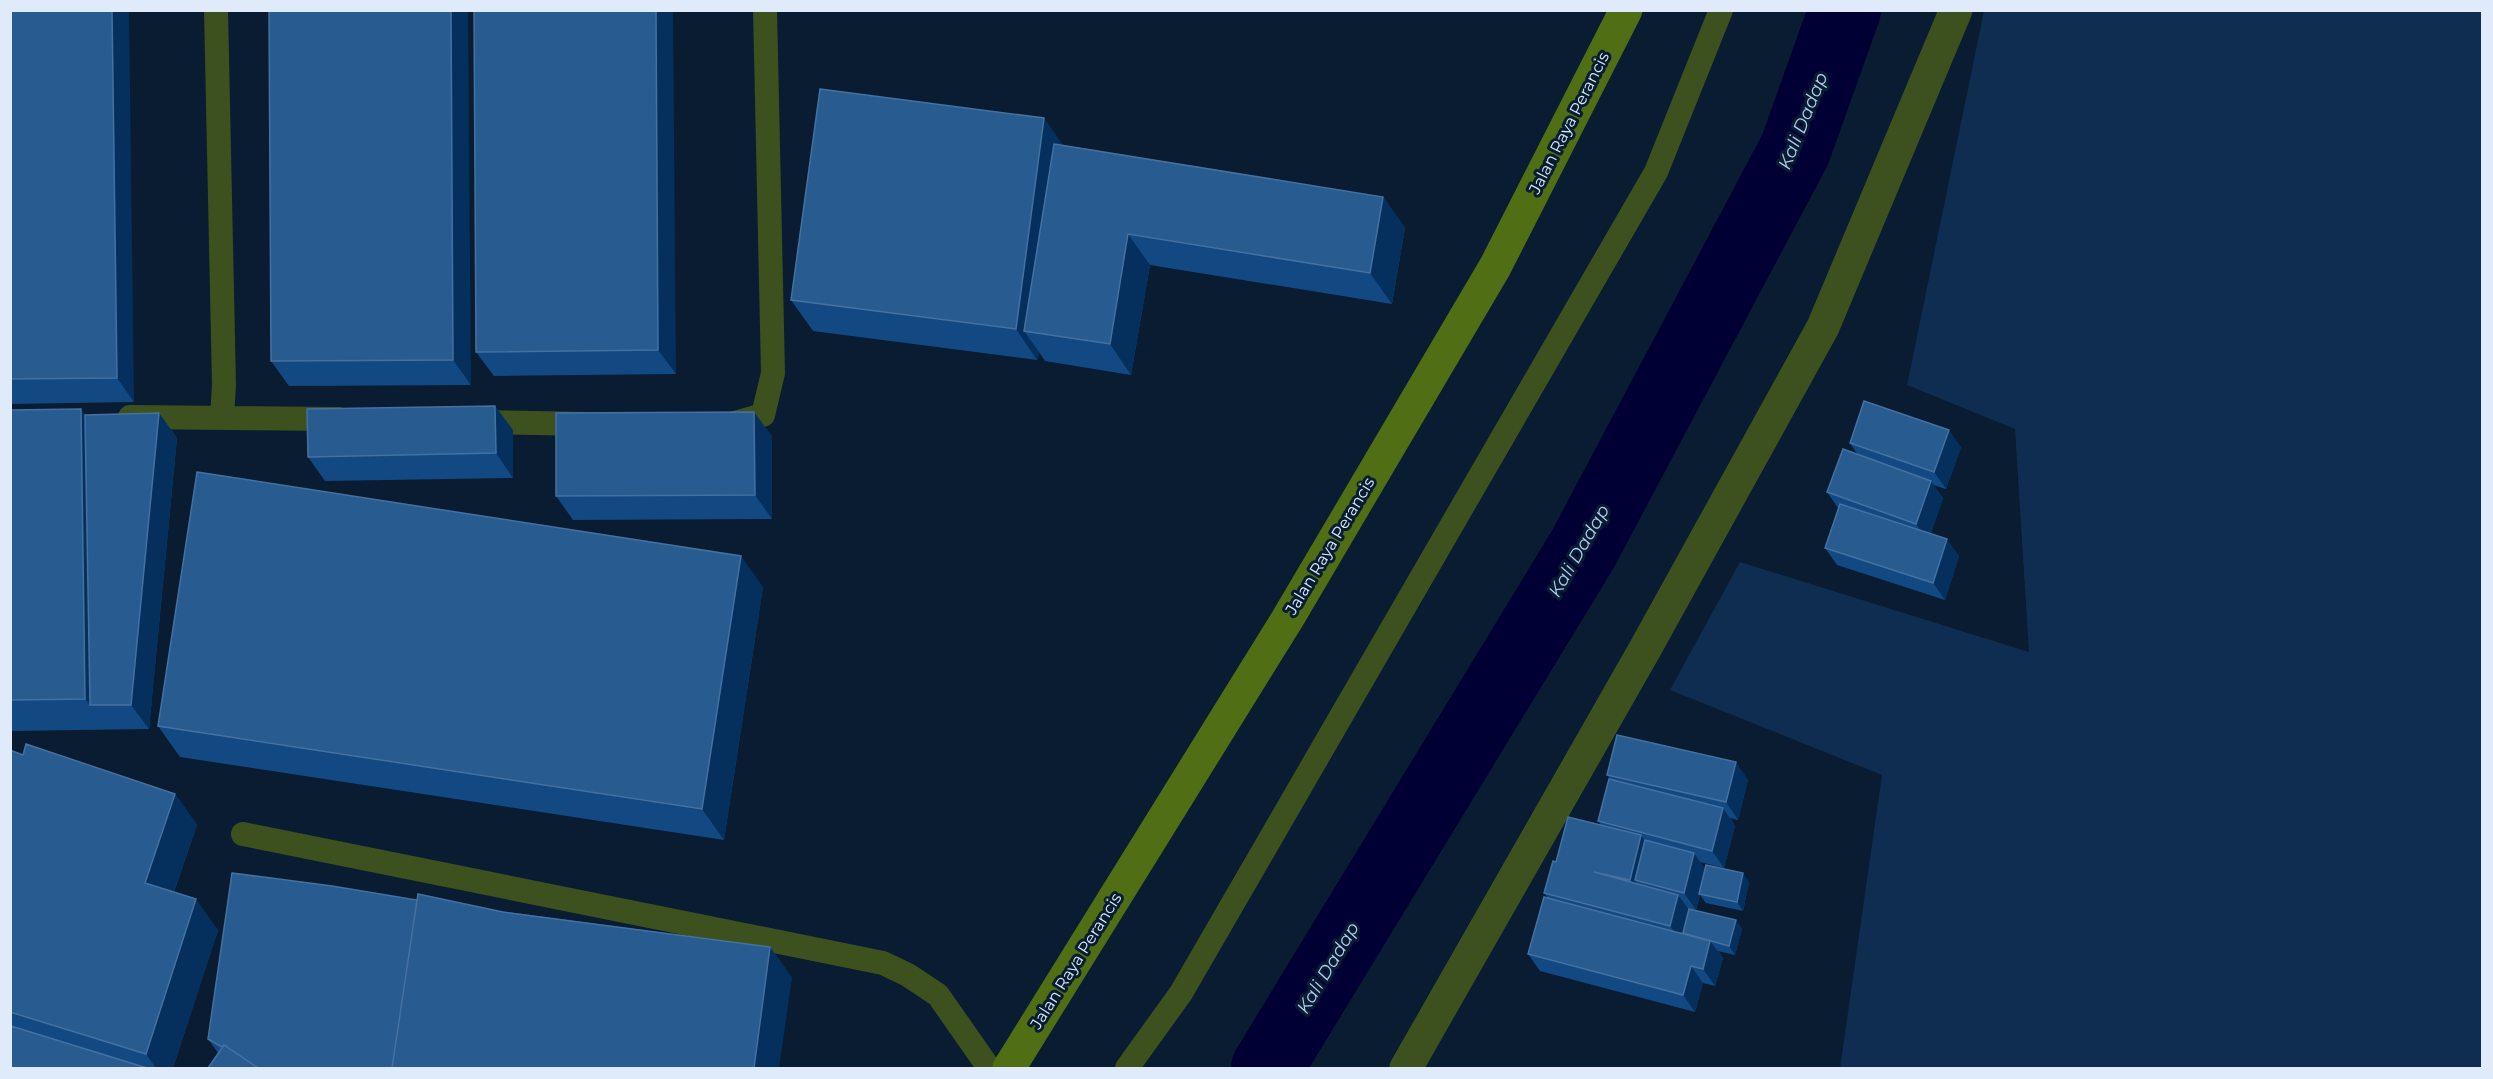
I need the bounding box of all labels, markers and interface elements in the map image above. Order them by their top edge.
street label: Jalan Raya Perancis [1524,49,1613,198]
water label: Kali Dadap [1774,69,1832,173]
street label: Jalan Raya Perancis [1281,474,1379,619]
water label: Kali Dadap [1544,501,1614,601]
street label: Jalan Raya Perancis [1026,889,1126,1033]
water label: Kali Dadap [1292,918,1364,1018]

